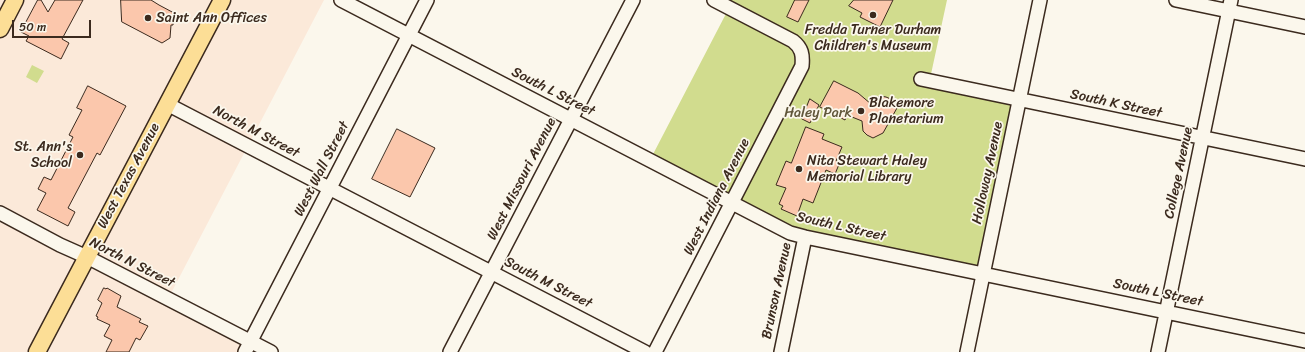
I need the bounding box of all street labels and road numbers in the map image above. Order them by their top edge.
street label: South L Street [509,64,597,120]
street label: South K Street [1069,86,1163,122]
street label: North M Street [210,102,302,162]
street label: West Missouri Avenue [484,115,560,243]
street label: West Wall Street [291,119,353,219]
street label: West Texas Avenue [94,120,164,232]
street label: Holloway Avenue [969,120,1007,226]
street label: College Avenue [1161,126,1197,220]
street label: West Indiana Avenue [680,136,754,258]
street label: South L Street [795,209,887,245]
street label: North N Street [86,234,178,292]
street label: Brunson Avenue [759,241,795,341]
street label: South M Street [501,254,595,312]
street label: South L Street [1112,275,1204,311]

